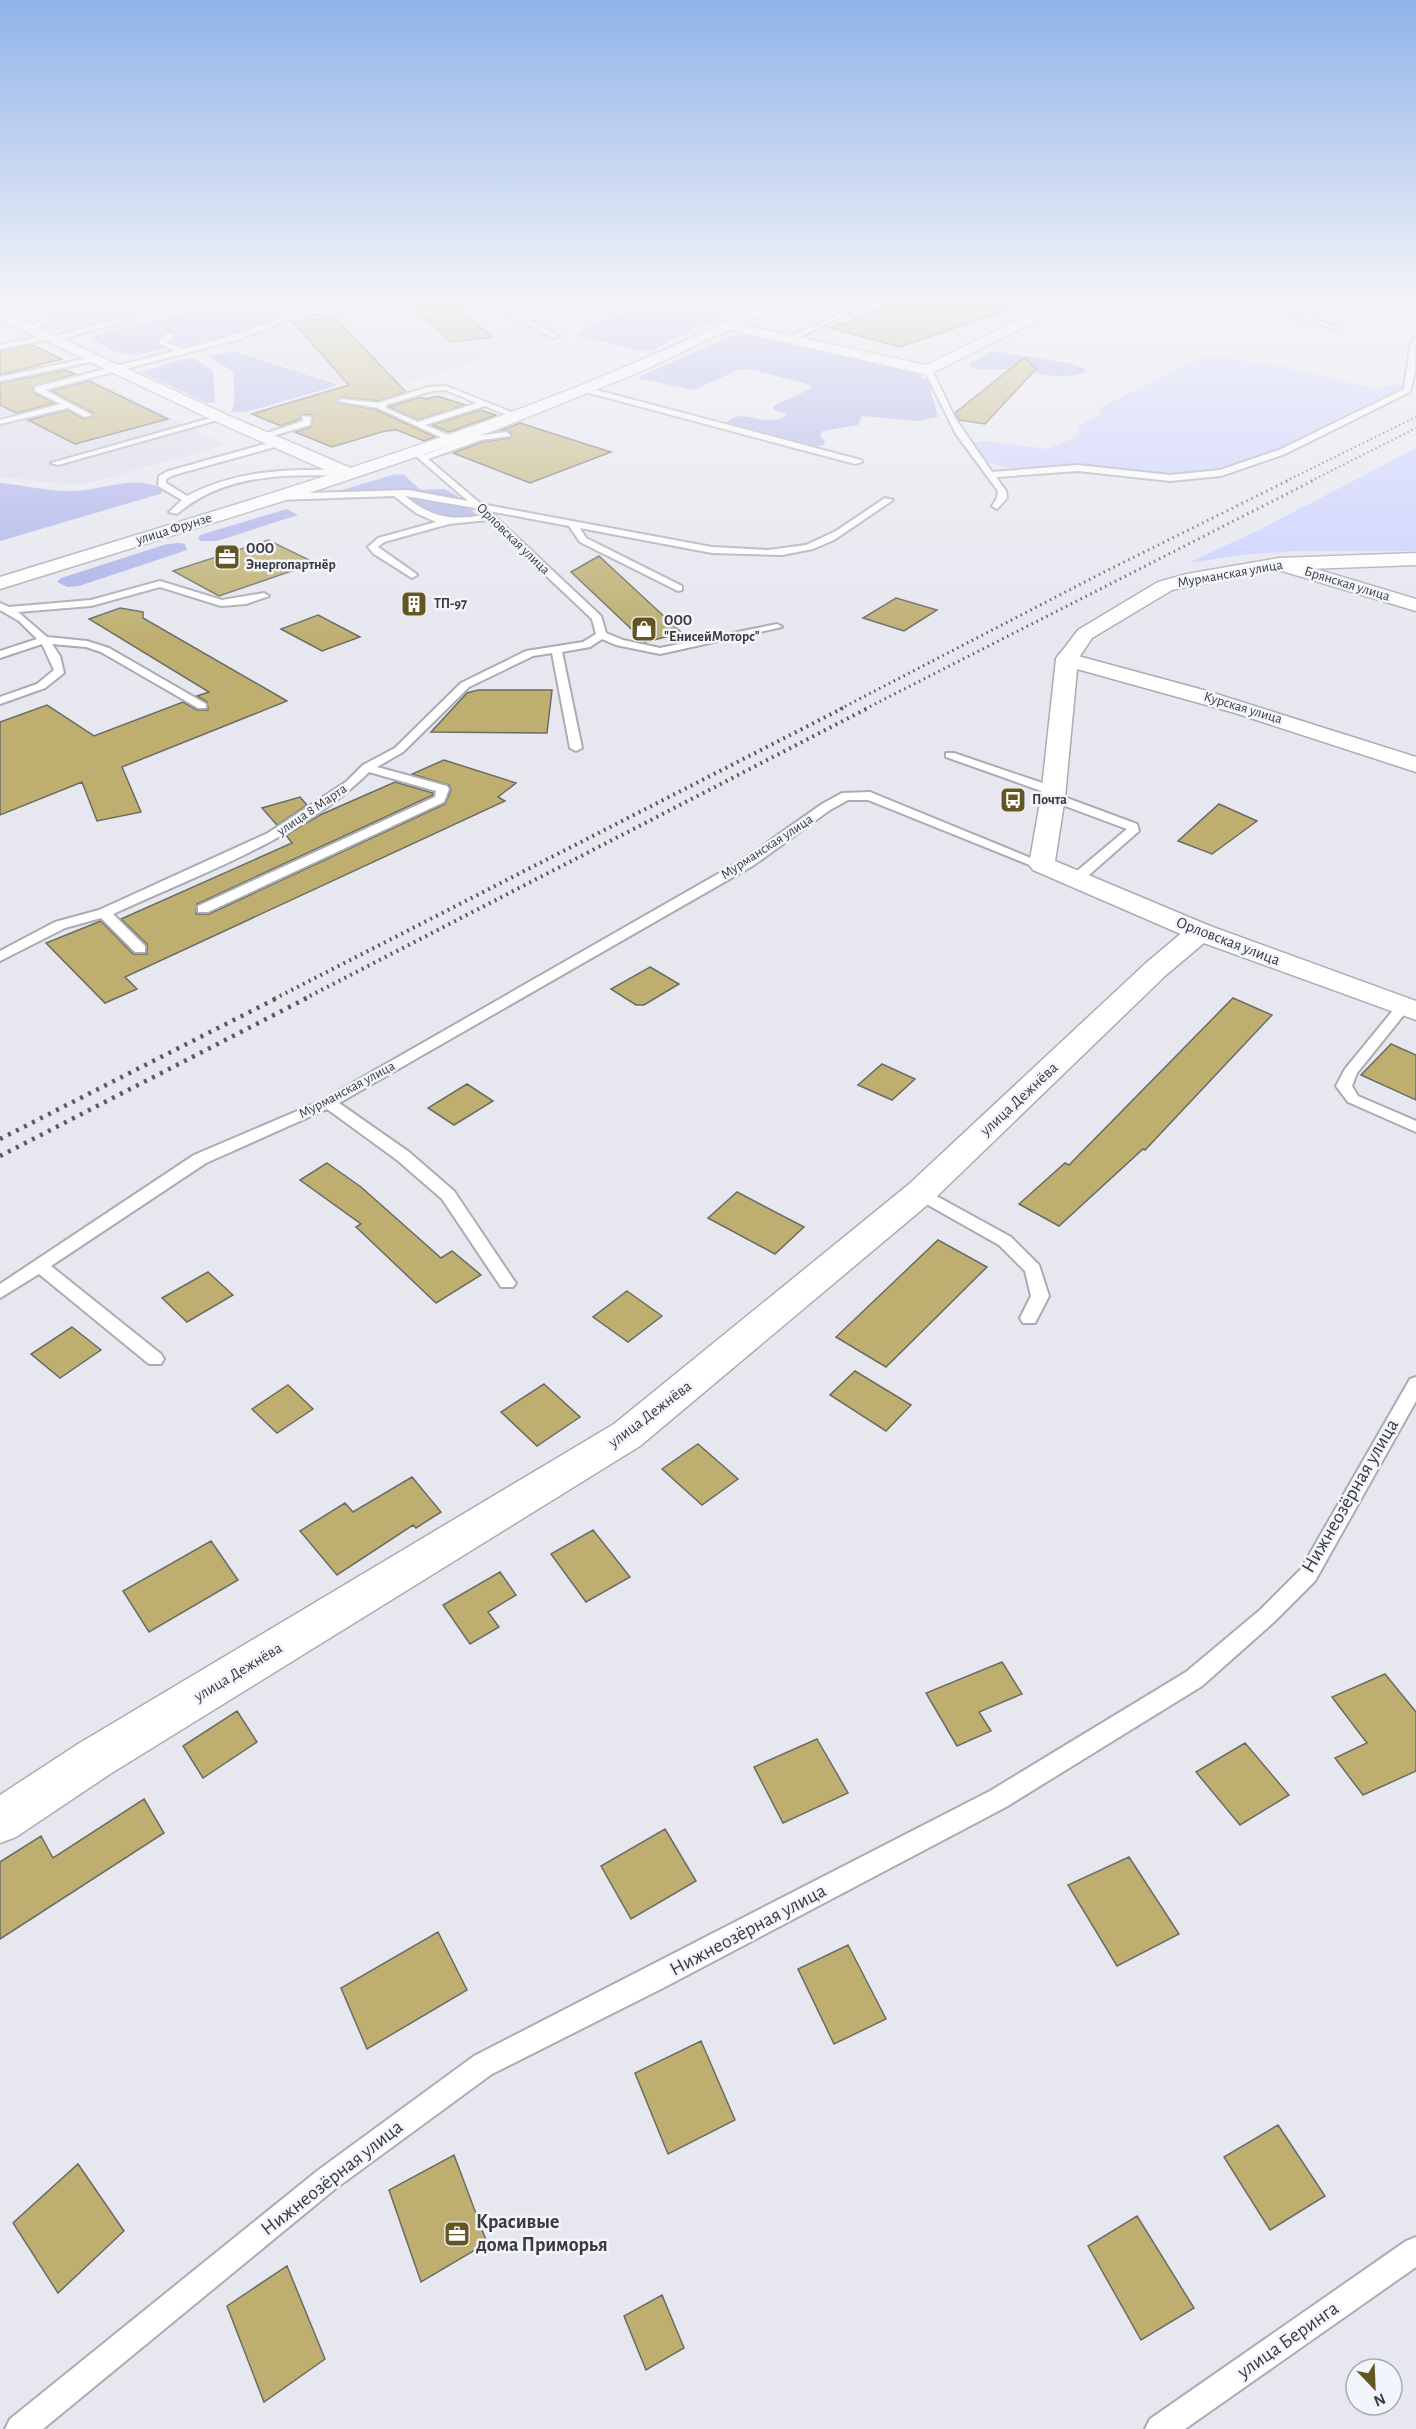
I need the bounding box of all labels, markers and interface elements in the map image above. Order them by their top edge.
street label: Орловская улица [474,501,553,578]
street label: улица Фрунзе [133,511,214,547]
office icon: ООО Энергопартнёр [212,542,242,572]
place label: ООО Энергопартнёр [246,542,336,572]
street label: Мурманская улица [1176,558,1284,590]
street label: Брянская улица [1303,564,1392,604]
building icon: ТП-97 [399,589,429,619]
place label: ТП-97 [434,597,467,611]
shop icon: ООО "ЕнисейМоторс" [629,614,659,644]
place label: ООО "ЕнисейМоторс" [664,614,760,644]
street label: Курская улица [1202,689,1284,727]
street label: улица 8 Марта [274,781,350,839]
bus stop icon: Почта [998,785,1028,815]
place label: Почта [1032,793,1067,807]
street label: Мурманская улица [718,812,816,882]
street label: Орловская улица [1173,914,1282,969]
street label: Мурманская улица [297,1059,398,1121]
street label: улица Дежнёва [976,1059,1061,1140]
street label: улица Дежнёва [605,1378,695,1452]
street label: Нижнеозёрная улица [1298,1416,1402,1576]
street label: улица Дежнёва [190,1640,285,1706]
street label: Нижнеозёрная улица [666,1880,830,1980]
street label: Нижнеозёрная улица [257,2117,407,2239]
place label: Красивые дома Приморья [476,2212,608,2255]
office icon: Красивые дома Приморья [442,2219,472,2249]
street label: улица Беринга [1233,2298,1342,2383]
north arrow [1344,2357,1404,2417]
text: N [1371,2390,1388,2409]

